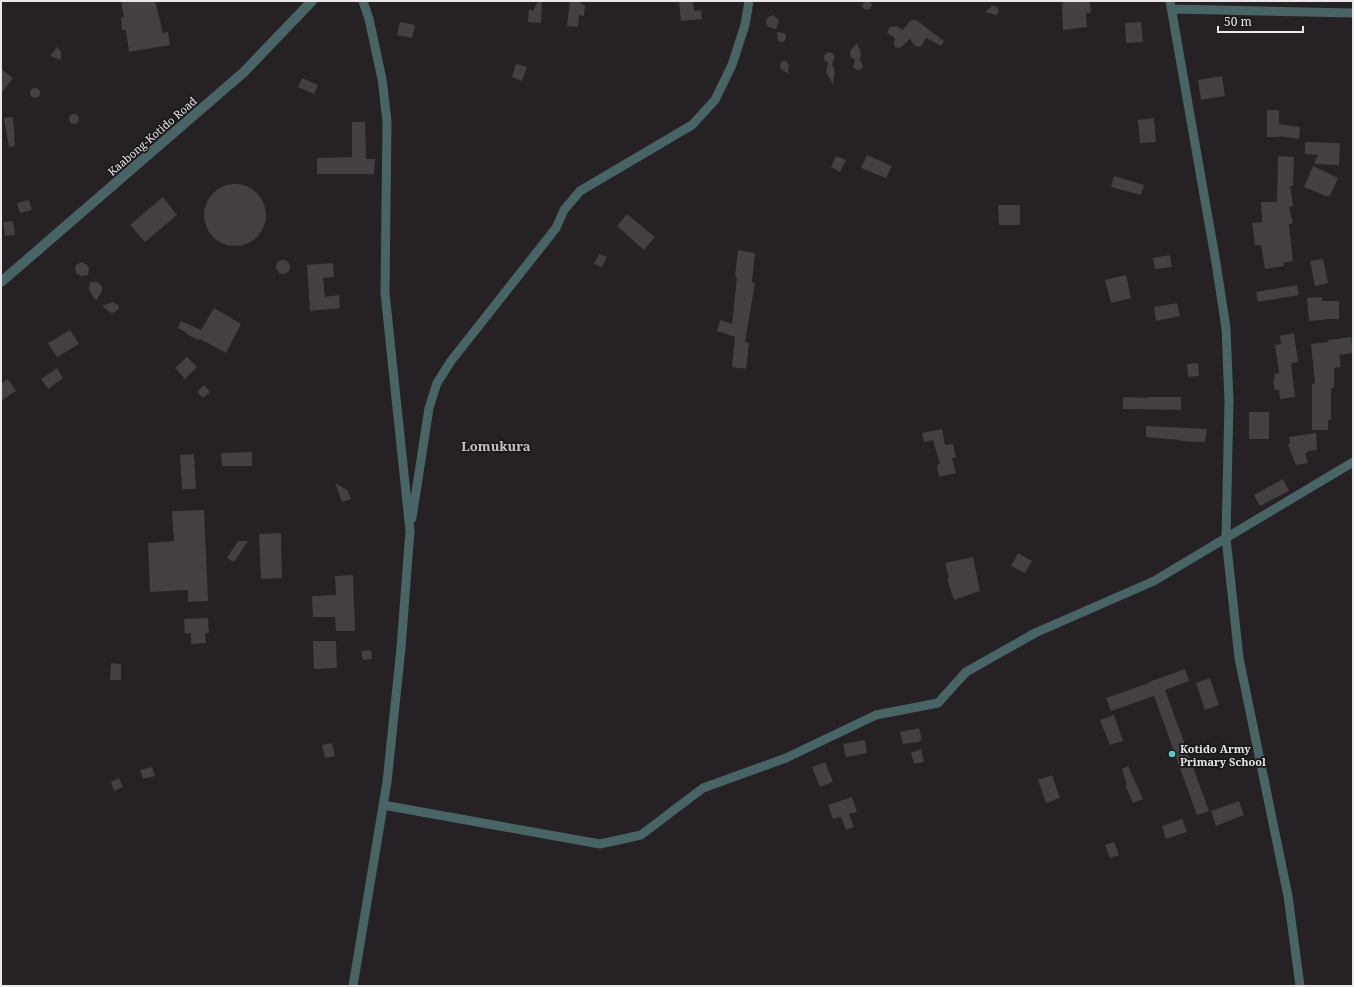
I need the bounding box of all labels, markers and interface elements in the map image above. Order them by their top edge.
scale bar [1218,8,1303,34]
text: 50 m [1224,13,1252,30]
street label: Kaabong-Kotido Road [104,93,200,179]
district label: Lomukura [461,437,531,455]
place label: Kotido Army Primary School [1180,741,1266,769]
marker: Kotido Army Primary School [1167,749,1177,759]

